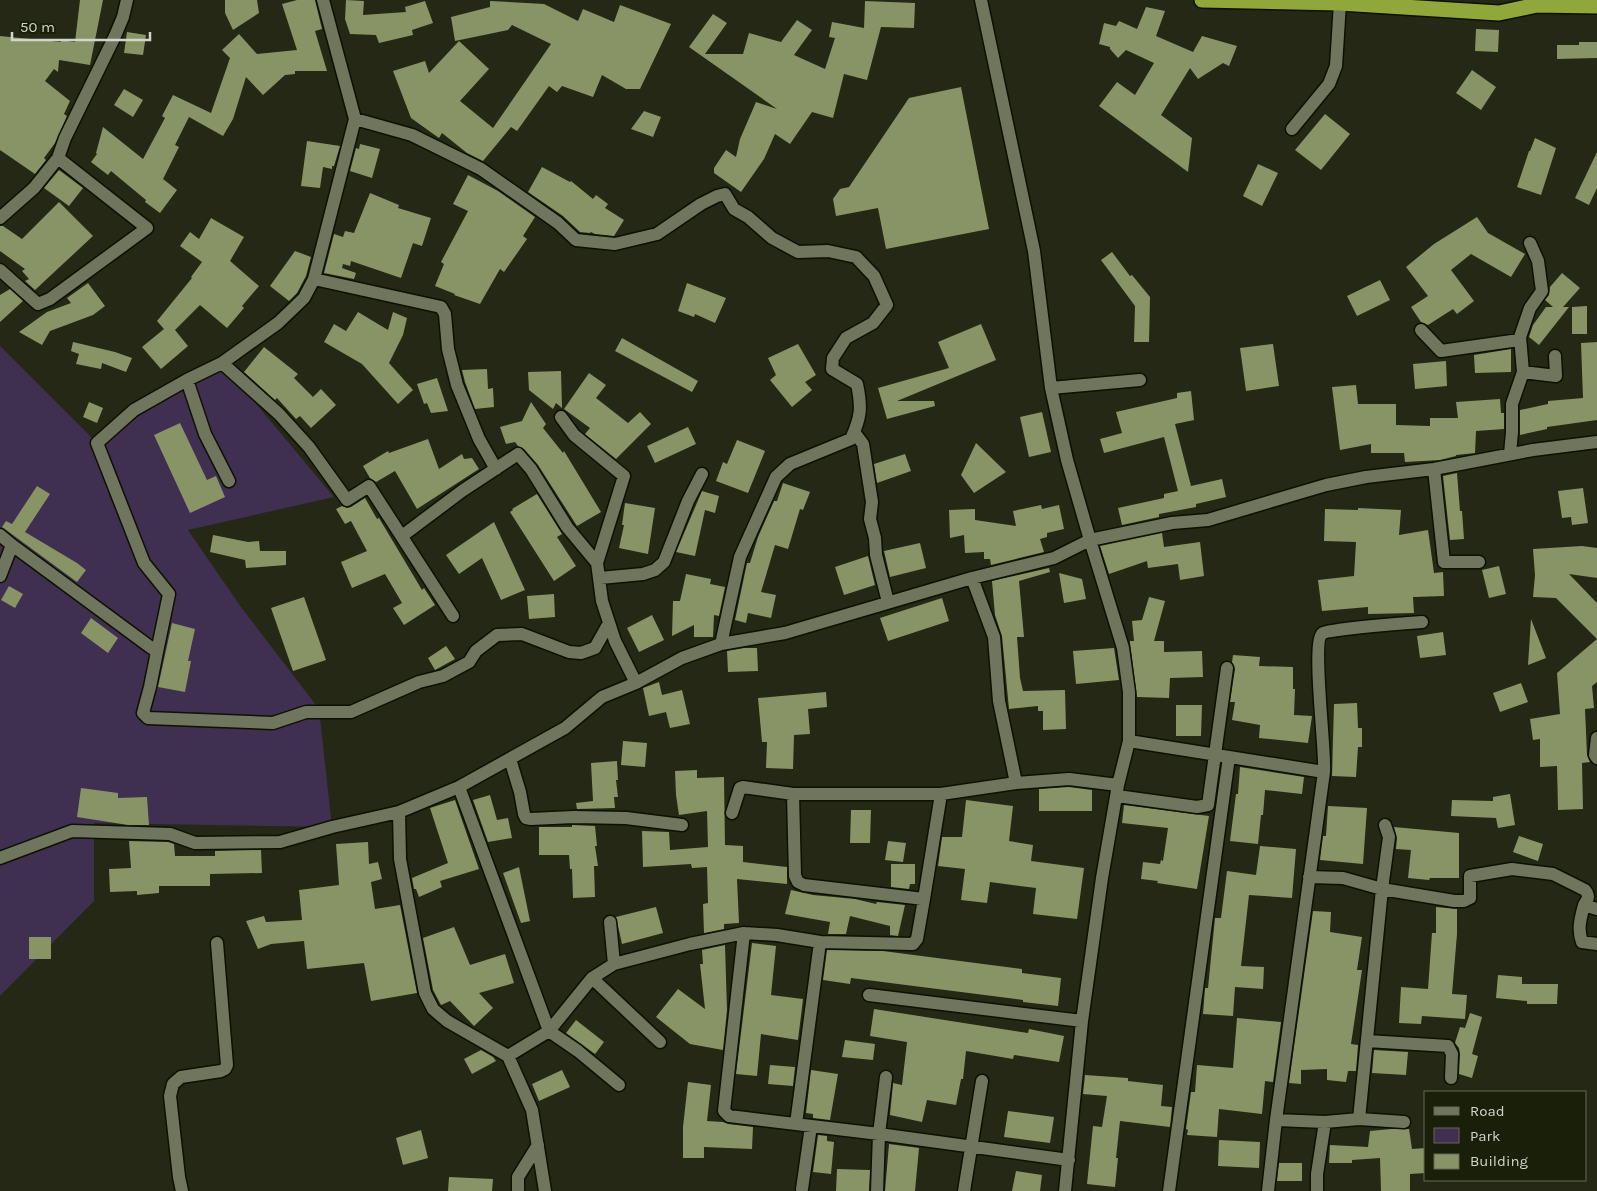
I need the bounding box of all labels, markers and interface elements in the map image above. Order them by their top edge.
scale bar [12,10,150,42]
text: 50 m [20,18,55,36]
legend [1424,1091,1587,1181]
text: Road [1470,1102,1505,1120]
text: Park [1470,1127,1500,1145]
text: Building [1470,1152,1528,1170]

